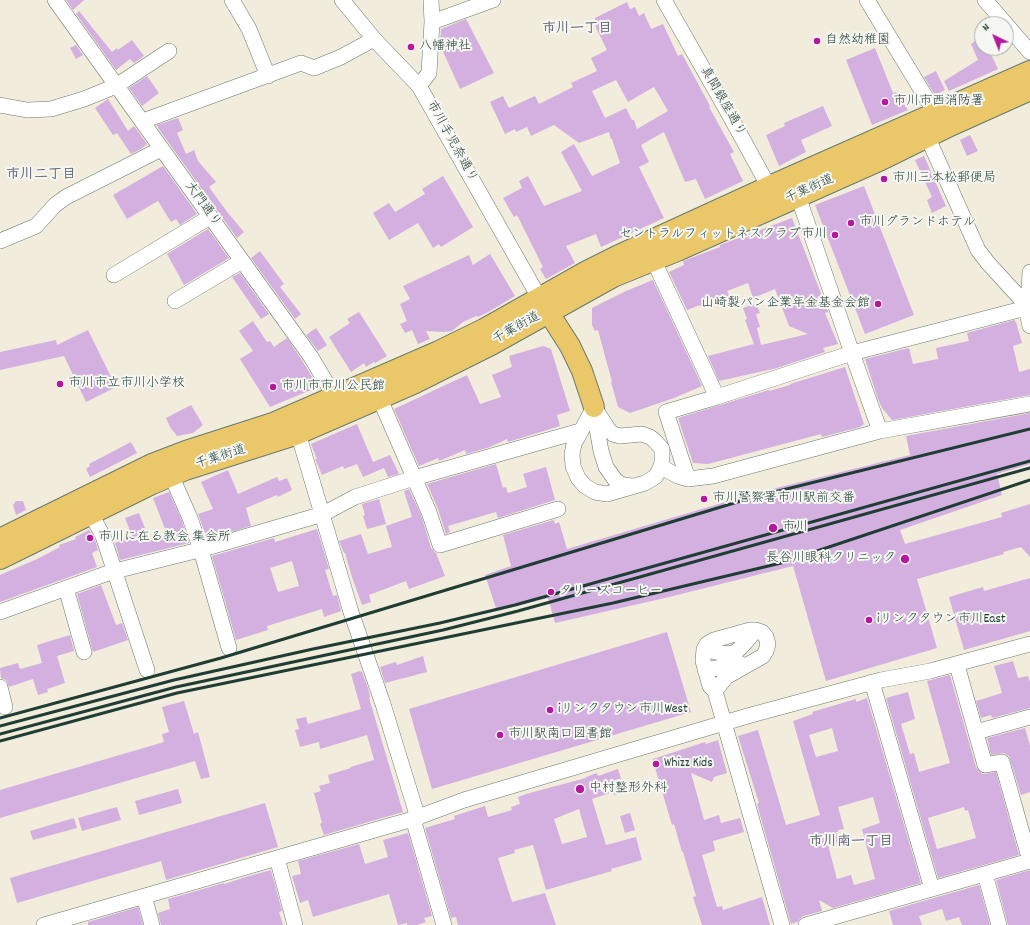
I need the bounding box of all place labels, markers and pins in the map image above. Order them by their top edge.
place label: 自然幼稚園 [825,33,890,49]
marker: 自然幼稚園 [812,36,822,46]
place label: 八幡神社 [419,39,471,55]
marker: 八幡神社 [406,42,416,52]
place label: 市川市西消防署 [893,94,984,110]
marker: 市川市西消防署 [880,97,890,107]
place label: 市川三本松郵便局 [892,171,996,187]
marker: 市川三本松郵便局 [879,174,889,184]
place label: 市川グランドホテル [859,215,976,231]
marker: 市川グランドホテル [846,218,856,228]
place label: セントラルフィットネスクラブ市川 [619,227,827,243]
marker: セントラルフィットネスクラブ市川 [830,230,840,240]
place label: 山崎製パン企業年金基金会館 [701,296,870,312]
marker: 山崎製パン企業年金基金会館 [873,299,883,309]
place label: 市川市立市川小学校 [68,376,185,392]
marker: 市川市立市川小学校 [55,379,65,389]
place label: 市川市市川公民館 [281,379,385,395]
marker: 市川市市川公民館 [268,382,278,392]
place label: 市川警察署市川駅前交番 [712,491,855,507]
marker: 市川警察署市川駅前交番 [699,494,709,504]
place label: 市川 [782,520,808,536]
marker: 市川 [767,522,779,534]
place label: 市川に在る教会 集会所 [98,530,231,546]
marker: 市川に在る教会 集会所 [85,533,95,543]
place label: 長谷川眼科クリニック [766,551,896,567]
marker: 長谷川眼科クリニック [899,553,911,565]
place label: タリーズコーヒー [559,584,662,600]
marker: タリーズコーヒー [546,587,556,597]
place label: iリンクタウン市川East [877,612,1006,628]
marker: iリンクタウン市川East [864,615,874,625]
place label: iリンクタウン市川West [558,702,688,718]
marker: iリンクタウン市川West [545,705,555,715]
place label: 市川駅南口図書館 [508,727,612,743]
marker: 市川駅南口図書館 [495,730,505,740]
place label: Whizz Kids [664,756,713,772]
marker: Whizz Kids [651,759,661,769]
place label: 中村整形外科 [589,781,667,797]
marker: 中村整形外科 [574,783,586,795]

